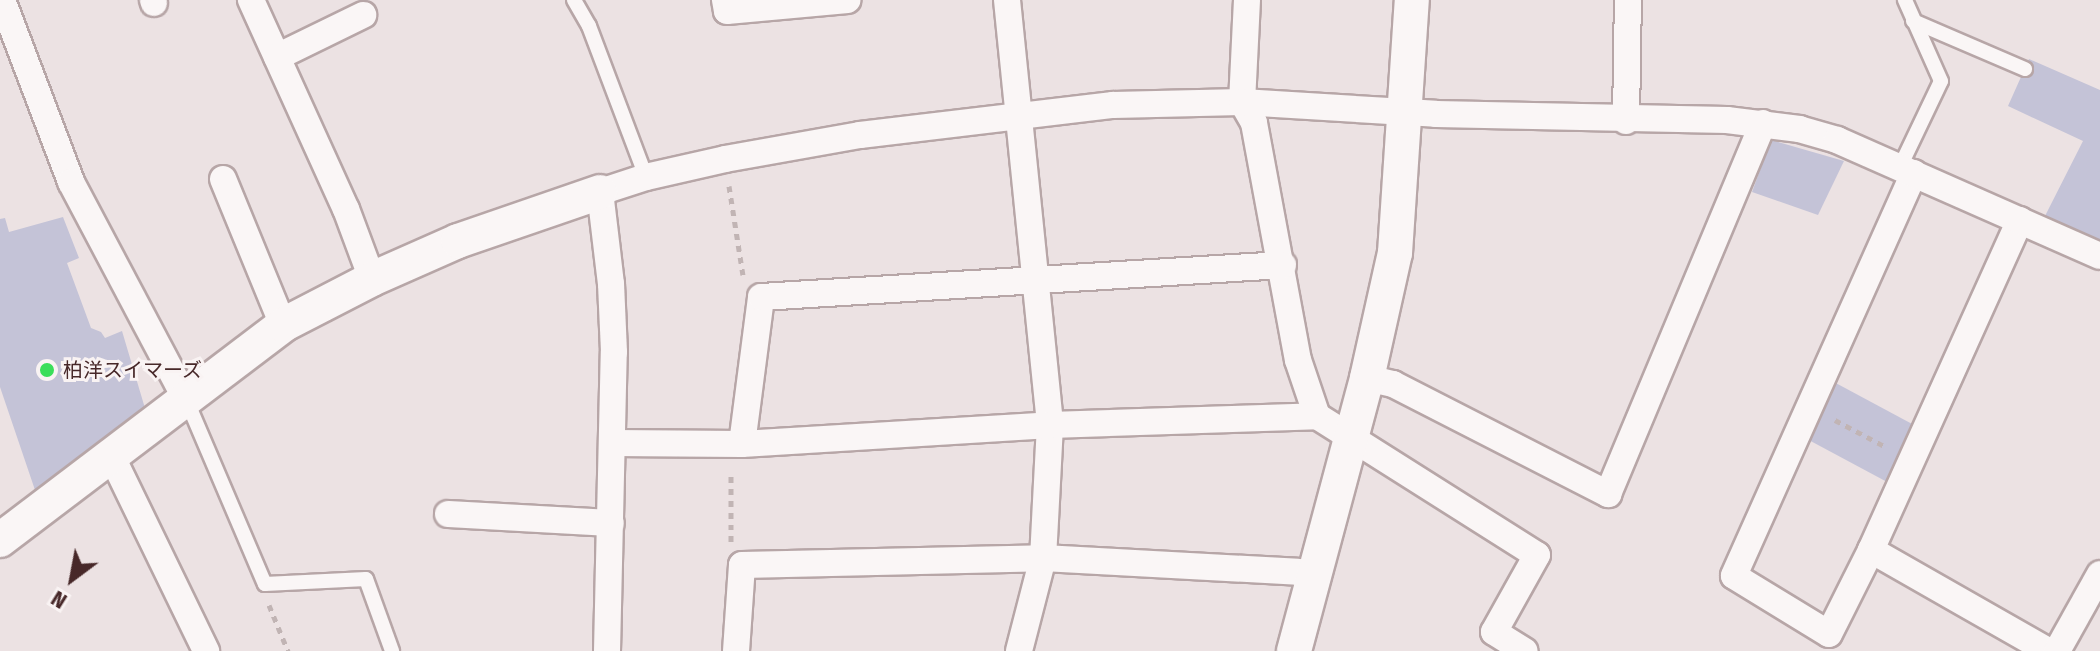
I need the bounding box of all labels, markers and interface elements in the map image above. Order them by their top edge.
place label: 柏洋スイマーズ [63,358,203,382]
marker: 柏洋スイマーズ [38,361,56,379]
north arrow [32,539,112,619]
text: N [46,585,72,615]

